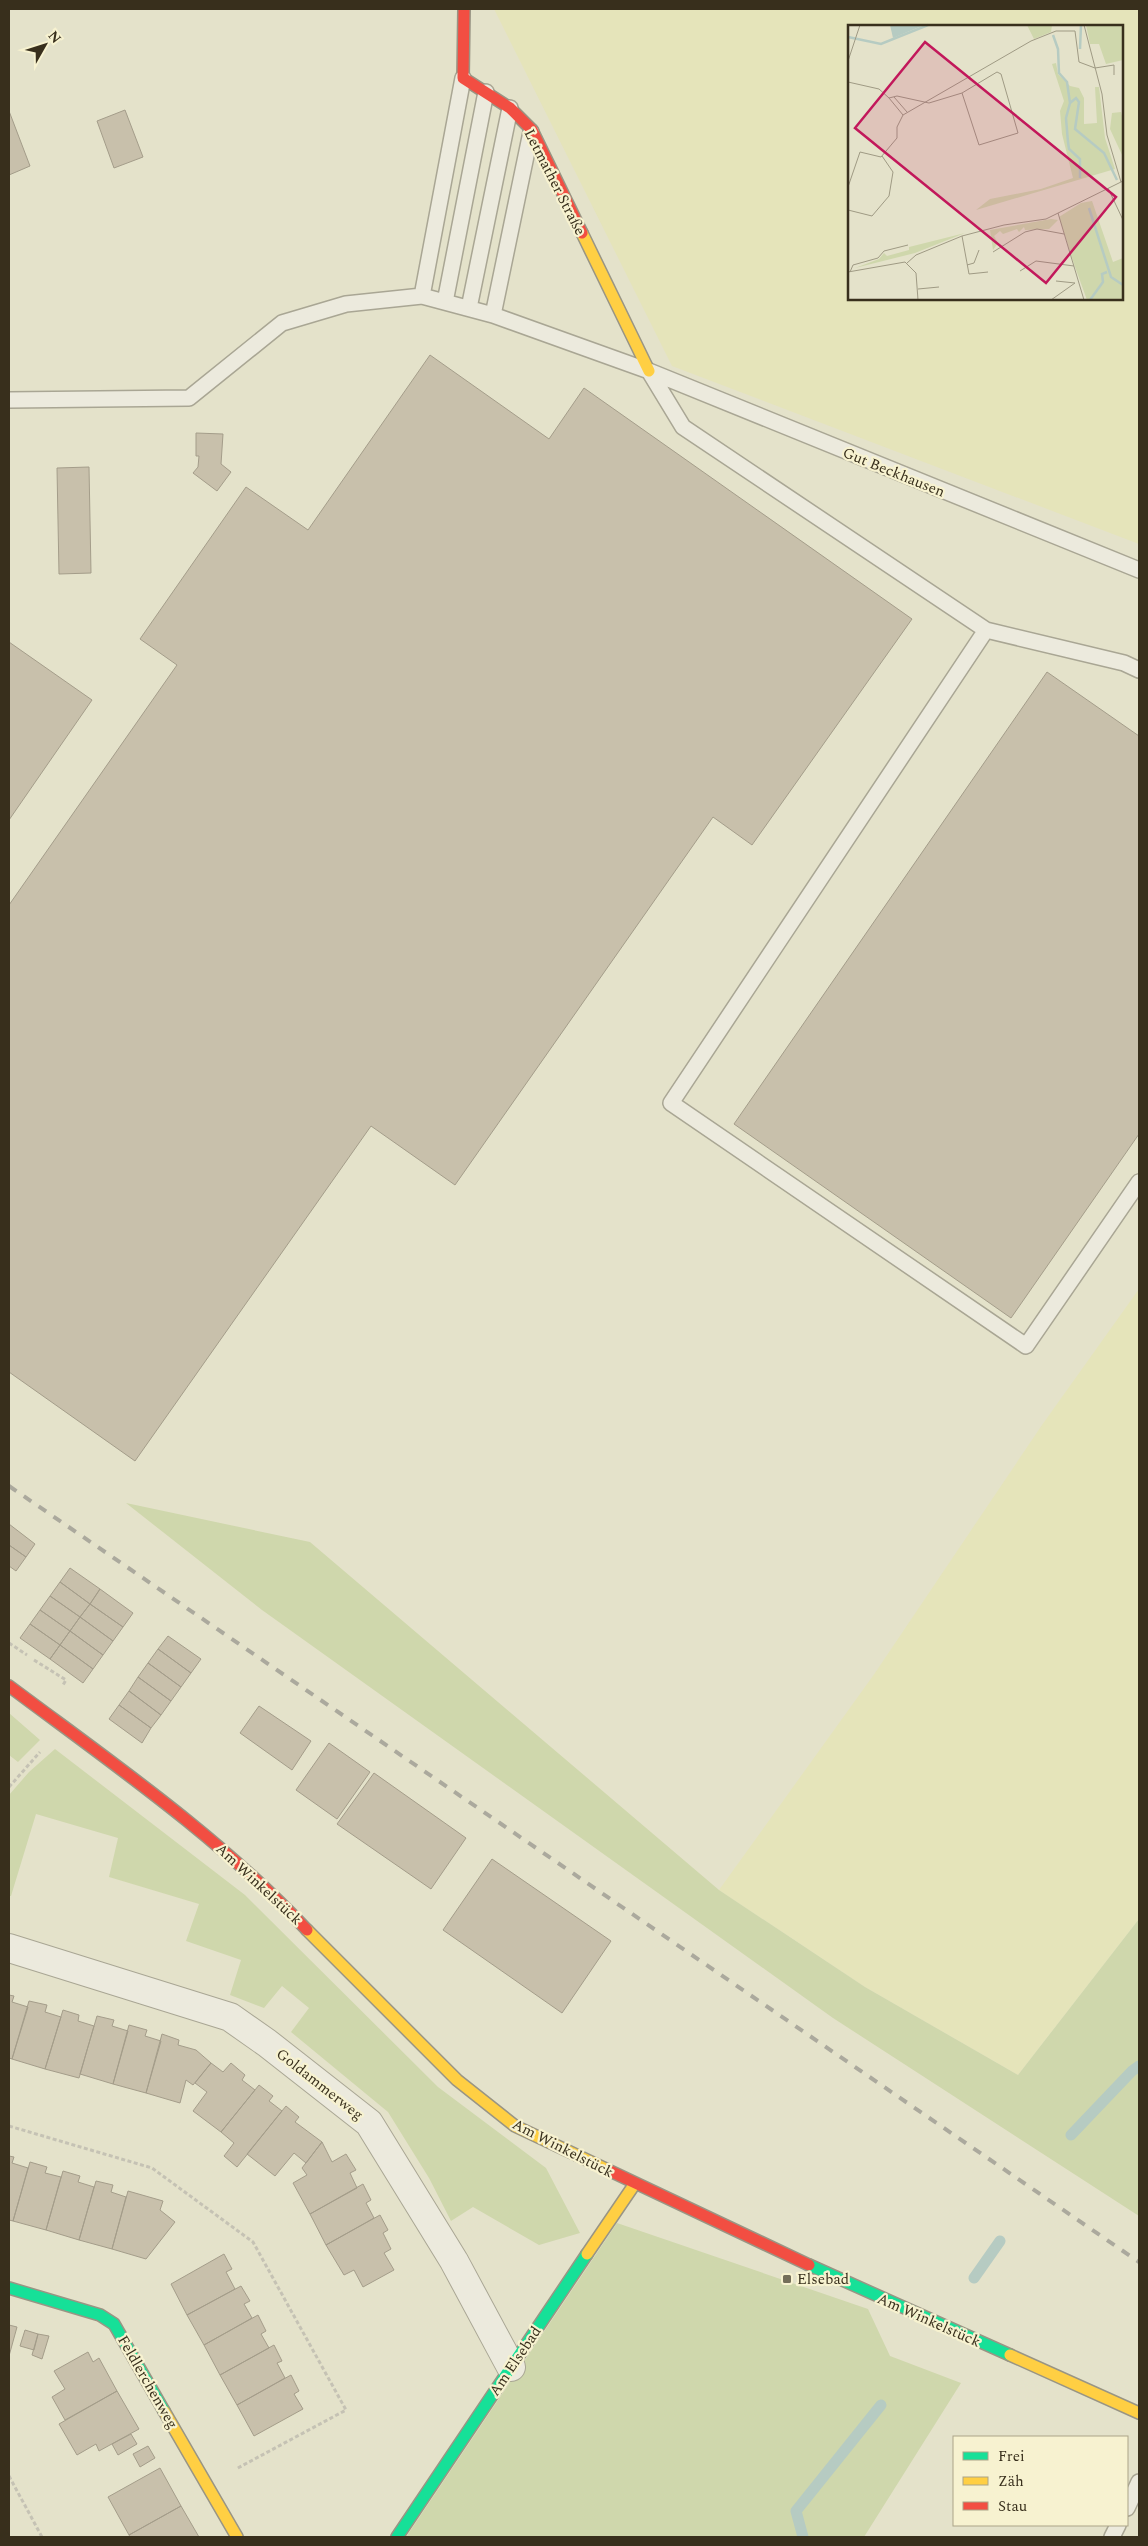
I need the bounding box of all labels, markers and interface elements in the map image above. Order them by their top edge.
north arrow [20,20,70,70]
inset map [848,25,1123,300]
text: N [43,26,66,48]
street label: Letmather Straße [518,125,591,239]
street label: Gut Beckhausen [839,441,949,504]
street label: Am Winkelstück [210,1838,307,1931]
street label: Goldammerweg [271,2043,368,2126]
street label: Am Winkelstück [508,2113,618,2184]
place label: Elsebad [797,2268,849,2291]
marker: Elsebad [781,2273,793,2285]
street label: Am Winkelstück [873,2287,984,2354]
street label: Am Elsebad [484,2322,547,2401]
street label: Feldlerchenweg [111,2331,184,2433]
legend [953,2436,1128,2526]
text: Frei [998,2445,1025,2468]
text: Zäh [998,2470,1024,2493]
text: Stau [998,2495,1027,2518]

